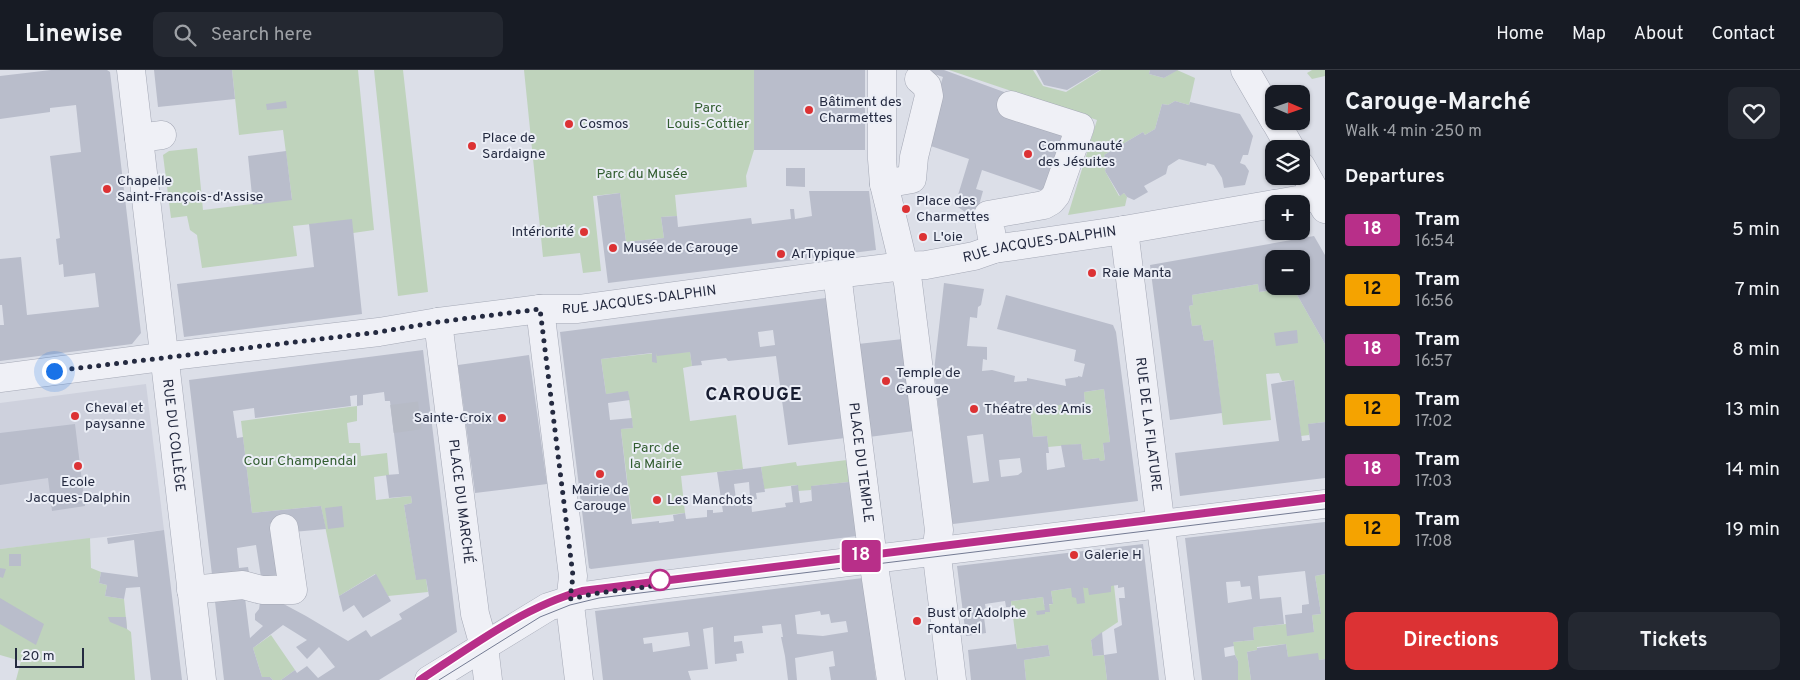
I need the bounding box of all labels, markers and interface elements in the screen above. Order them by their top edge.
search box [153,12,503,57]
text: Linewise [25,20,123,50]
icon: search [171,21,199,49]
text: Search here [211,23,312,47]
text: Home [1496,23,1544,46]
text: Map [1572,23,1606,46]
text: About [1634,23,1683,46]
text: Contact [1711,23,1775,46]
north arrow [1265,85,1310,130]
map controls [1265,85,1310,295]
button: heart [1728,87,1780,139]
text: Carouge-Marché [1345,88,1531,118]
place label: Bâtiment des Charmettes [819,94,902,127]
park label: Parc Louis-Cottier [667,100,750,133]
marker: Bâtiment des Charmettes [803,104,815,116]
place label: Cosmos [579,116,629,133]
marker: Cosmos [563,118,575,130]
text: Walk · 4 min · 250 m [1345,122,1482,142]
place label: Place de Sardaigne [482,130,545,163]
place label: Communauté des Jésuites [1038,138,1123,171]
marker: Place de Sardaigne [466,140,478,152]
button: layers [1265,140,1310,185]
marker: Communauté des Jésuites [1022,148,1034,160]
text: Departures [1345,165,1445,189]
park label: Parc du Musée [596,166,688,183]
place label: Chapelle Saint-François-d'Assise [117,173,263,206]
marker: Chapelle Saint-François-d'Assise [101,183,113,195]
place label: Place des Charmettes [916,193,990,226]
button: + [1265,195,1310,240]
marker: Place des Charmettes [900,203,912,215]
text: Tram [1415,208,1460,232]
text: 18 [1363,218,1382,241]
text: 5 min [1732,218,1780,242]
street label: RUE JACQUES-DALPHIN [962,223,1118,266]
place label: Intériorité [511,224,574,241]
marker: Intériorité [578,226,590,238]
place label: L'oie [933,229,963,246]
marker: L'oie [917,231,929,243]
text: 16:54 [1415,232,1454,252]
place label: Musée de Carouge [623,240,738,257]
marker: Musée de Carouge [607,242,619,254]
place label: ArTypique [791,246,855,263]
marker: ArTypique [775,248,787,260]
button: − [1265,250,1310,295]
place label: Raie Manta [1102,265,1171,282]
marker: Raie Manta [1086,267,1098,279]
text: Tram [1415,268,1460,292]
text: 12 [1363,278,1382,301]
text: 7 min [1735,278,1780,302]
street label: RUE JACQUES-DALPHIN [562,282,717,318]
text: 16:56 [1415,292,1454,312]
text: Tram [1415,328,1460,352]
text: 18 [1363,338,1382,361]
text: 8 min [1732,338,1780,362]
text: 16:57 [1415,352,1452,372]
street label: RUE DE LA FILATURE [1131,356,1165,493]
your location [42,359,67,384]
place label: Temple de Carouge [896,365,960,398]
marker: Temple de Carouge [880,375,892,387]
street label: RUE DU COLLÈGE [159,378,189,493]
district label: CAROUGE [705,383,803,407]
text: Tram [1415,388,1460,412]
text: 12 [1363,398,1382,421]
text: 13 min [1725,398,1780,422]
place label: Cheval et paysanne [85,400,145,433]
street label: PLACE DU TEMPLE [845,401,877,524]
place label: Théatre des Amis [984,401,1092,418]
marker: Théatre des Amis [968,403,980,415]
marker: Cheval et paysanne [69,410,81,422]
place label: Sainte-Croix [414,410,492,427]
marker: Sainte-Croix [496,412,508,424]
text: 17:02 [1415,412,1452,432]
street label: PLACE DU MARCHÉ [444,438,478,565]
park label: Parc de la Mairie [630,440,682,473]
text: Tram [1415,448,1460,472]
park label: Cour Champendal [243,453,357,470]
text: 18 [1363,458,1382,481]
text: 14 min [1725,458,1780,482]
marker: Ecole Jacques-Dalphin [72,460,84,472]
marker: Mairie de Carouge [594,468,606,480]
text: 17:03 [1415,472,1452,492]
place label: Ecole Jacques-Dalphin [26,474,130,507]
place label: Mairie de Carouge [572,482,628,515]
place label: Les Manchots [667,492,753,509]
marker: Les Manchots [651,494,663,506]
text: Tram [1415,508,1460,532]
text: 12 [1363,518,1382,541]
text: 19 min [1725,518,1780,542]
text: 17:08 [1415,532,1452,552]
line badge: 18 [838,540,884,572]
text: 18 [852,544,870,567]
place label: Galerie H [1084,547,1142,564]
marker: Galerie H [1068,549,1080,561]
unlabelled marker [649,569,671,591]
place label: Bust of Adolphe Fontanel [927,605,1026,638]
button: Directions [1345,612,1558,670]
button: Tickets [1568,612,1780,670]
marker: Bust of Adolphe Fontanel [911,615,923,627]
scale bar [15,645,84,668]
text: 20 m [22,648,55,665]

